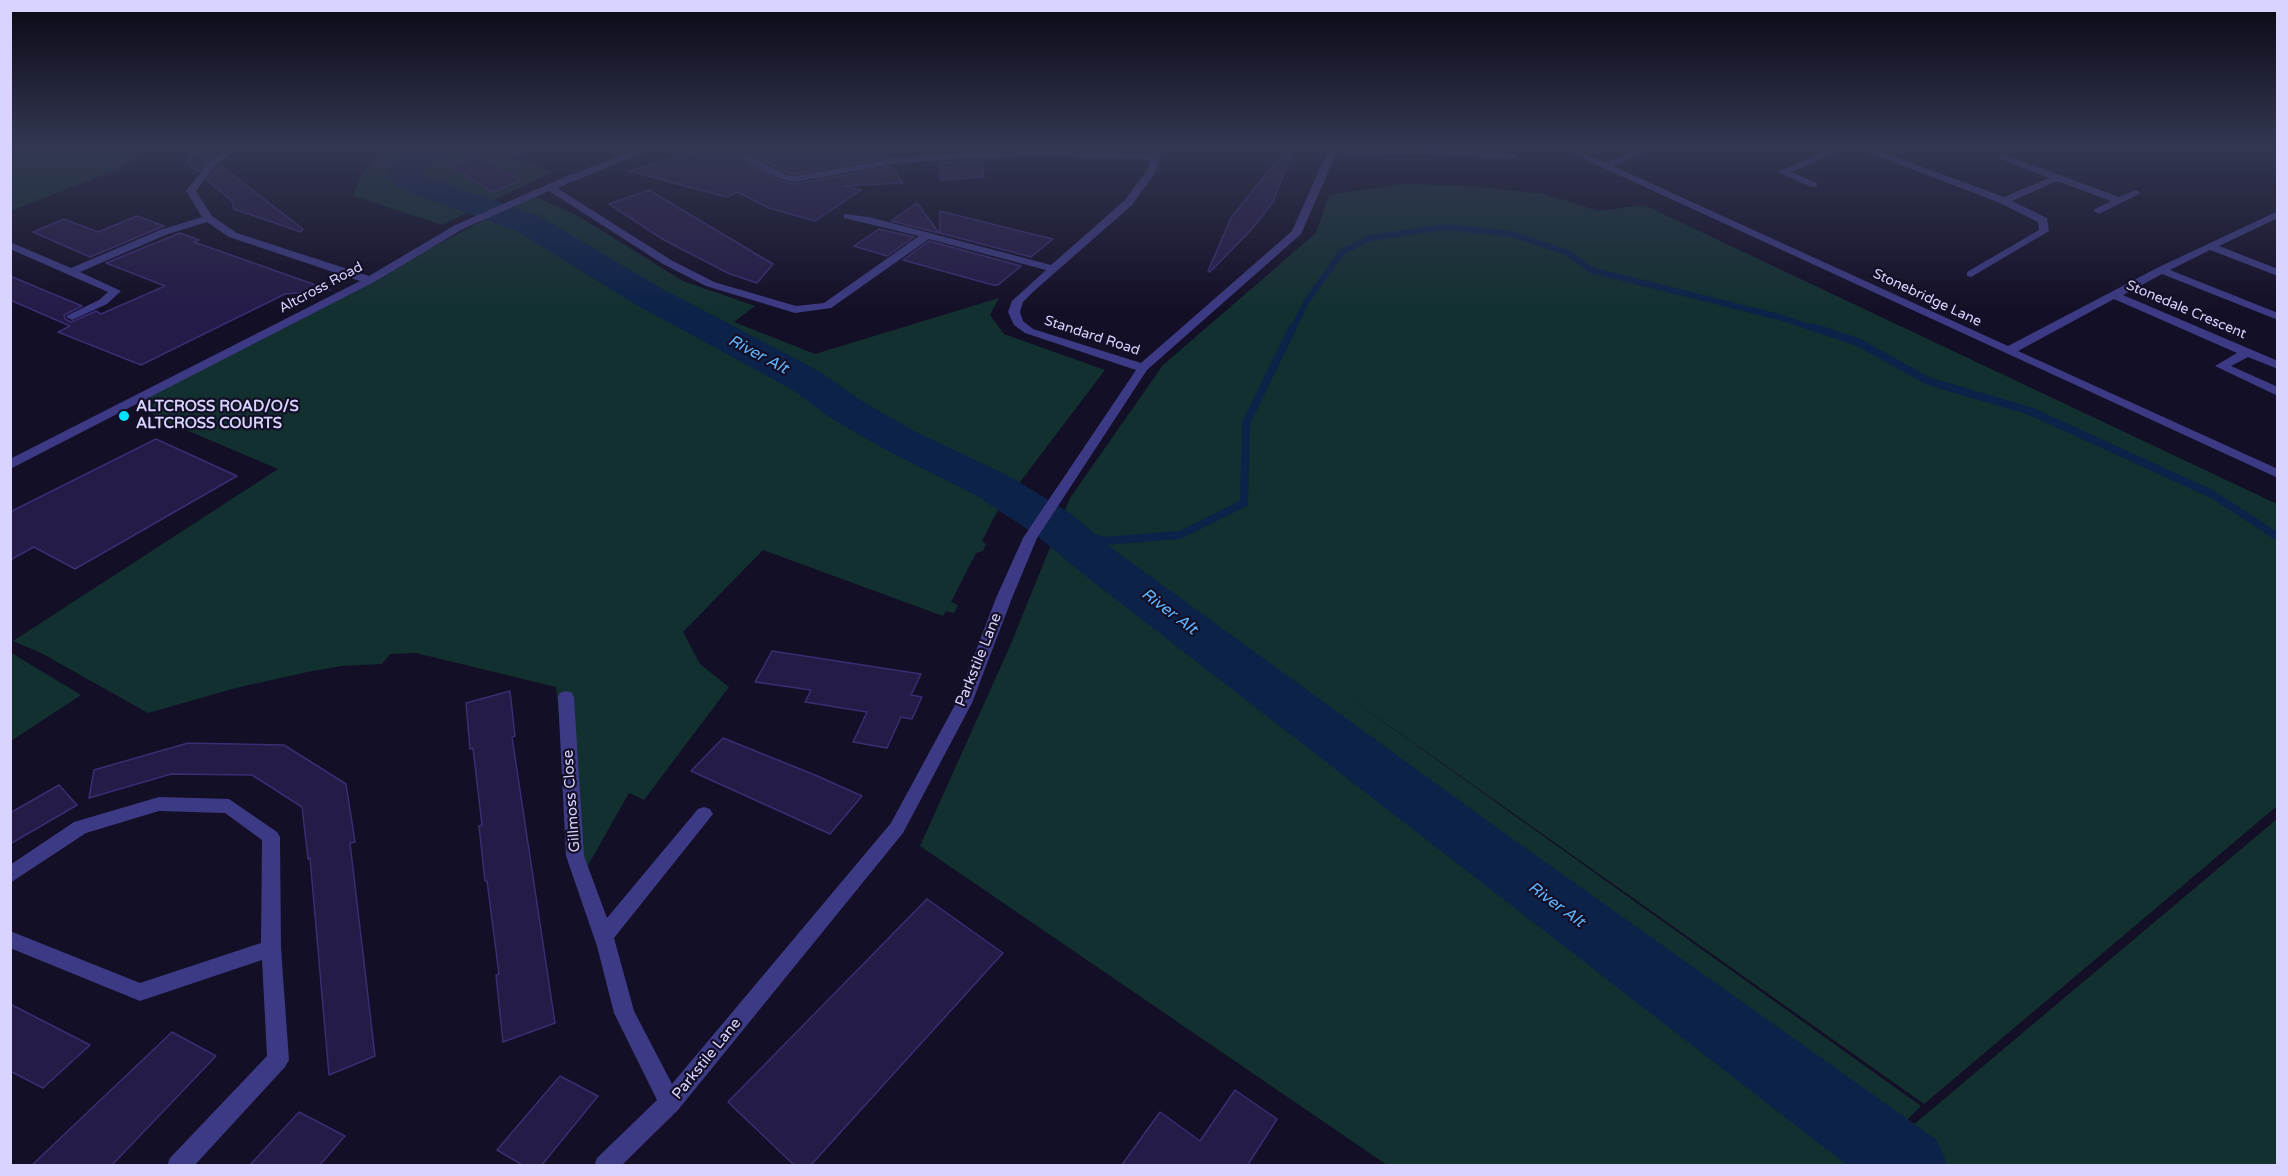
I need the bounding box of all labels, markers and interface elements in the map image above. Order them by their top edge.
street label: Altcross Road [276,259,366,317]
street label: Stonebridge Lane [1870,265,1984,331]
street label: Stonedale Crescent [2123,277,2249,343]
street label: Standard Road [1042,313,1142,359]
water label: River Alt [725,331,791,379]
place label: ALTCROSS ROAD/O/S ALTCROSS COURTS [136,398,299,433]
marker: ALTCROSS ROAD/O/S ALTCROSS COURTS [117,409,131,423]
water label: River Alt [1137,585,1201,639]
street label: Parkstile Lane [952,611,1006,709]
street label: Gillmoss Close [559,749,585,853]
water label: River Alt [1524,878,1588,932]
street label: Parkstile Lane [669,1015,745,1103]

